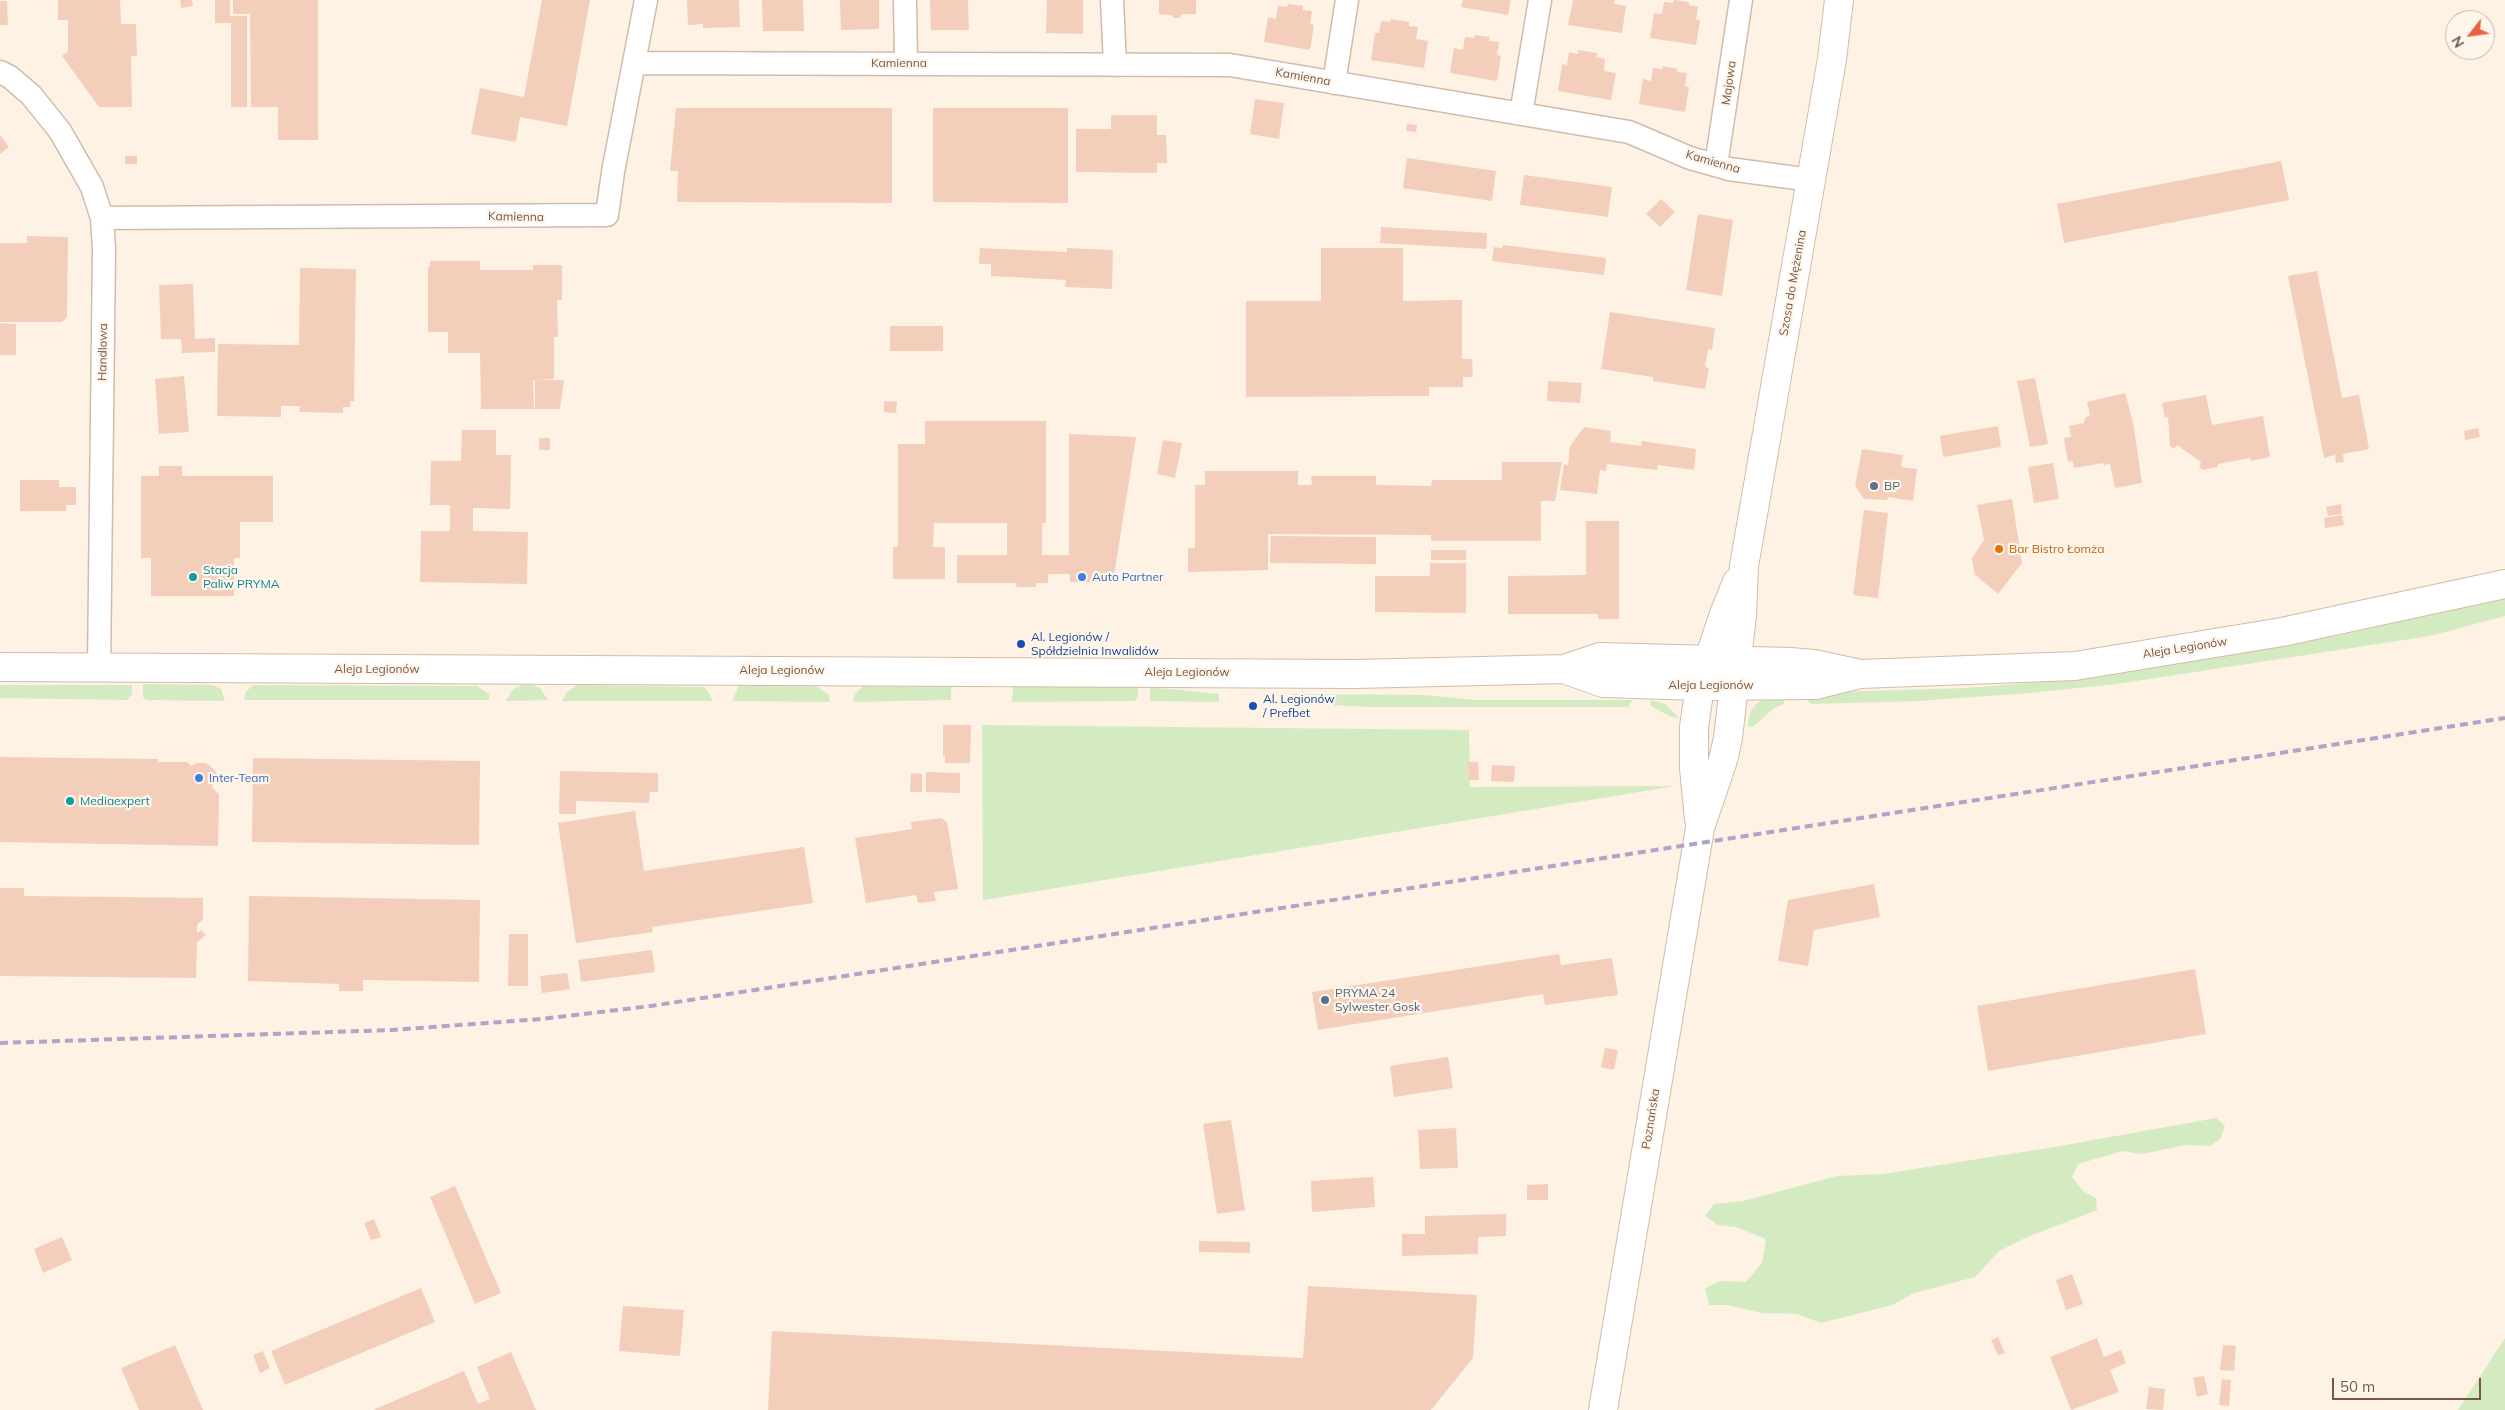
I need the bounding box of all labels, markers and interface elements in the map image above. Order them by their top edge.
north arrow [2445,10,2495,60]
text: N [2447,33,2468,51]
street label: Kamienna [871,56,927,70]
street label: Majowa [1719,60,1739,106]
street label: Kamienna [1274,65,1332,89]
street label: Kamienna [1684,147,1742,177]
street label: Kamienna [488,209,544,225]
street label: Szosa do Mężenina [1777,229,1809,337]
street label: Handlowa [95,323,111,381]
place label: BP [1884,479,1900,493]
marker: BP [1868,480,1880,492]
place label: Bar Bistro Łomża [2009,542,2104,556]
marker: Bar Bistro Łomża [1993,543,2005,555]
place label: Stacja Paliw PRYMA [203,563,280,591]
place label: Auto Partner [1092,570,1163,584]
marker: Stacja Paliw PRYMA [187,571,199,583]
marker: Auto Partner [1076,571,1088,583]
place label: Al. Legionów / Spółdzielnia Inwalidów [1031,630,1159,658]
street label: Aleja Legionów [2142,634,2228,662]
marker: Al. Legionów / Spółdzielnia Inwalidów [1015,638,1027,650]
street label: Aleja Legionów [334,662,420,676]
street label: Aleja Legionów [739,663,825,677]
street label: Aleja Legionów [1144,665,1230,679]
street label: Aleja Legionów [1668,678,1754,692]
place label: Al. Legionów / Prefbet [1263,692,1335,720]
marker: Al. Legionów / Prefbet [1247,700,1259,712]
place label: Inter-Team [209,771,269,785]
marker: Inter-Team [193,772,205,784]
place label: Mediaexpert [80,794,150,808]
marker: Mediaexpert [64,795,76,807]
place label: PRYMA 24 Sylwester Gosk [1335,986,1420,1014]
marker: PRYMA 24 Sylwester Gosk [1319,994,1331,1006]
street label: Poznańska [1639,1088,1663,1150]
scale bar [2335,1368,2484,1400]
text: 50 m [2340,1377,2375,1396]

